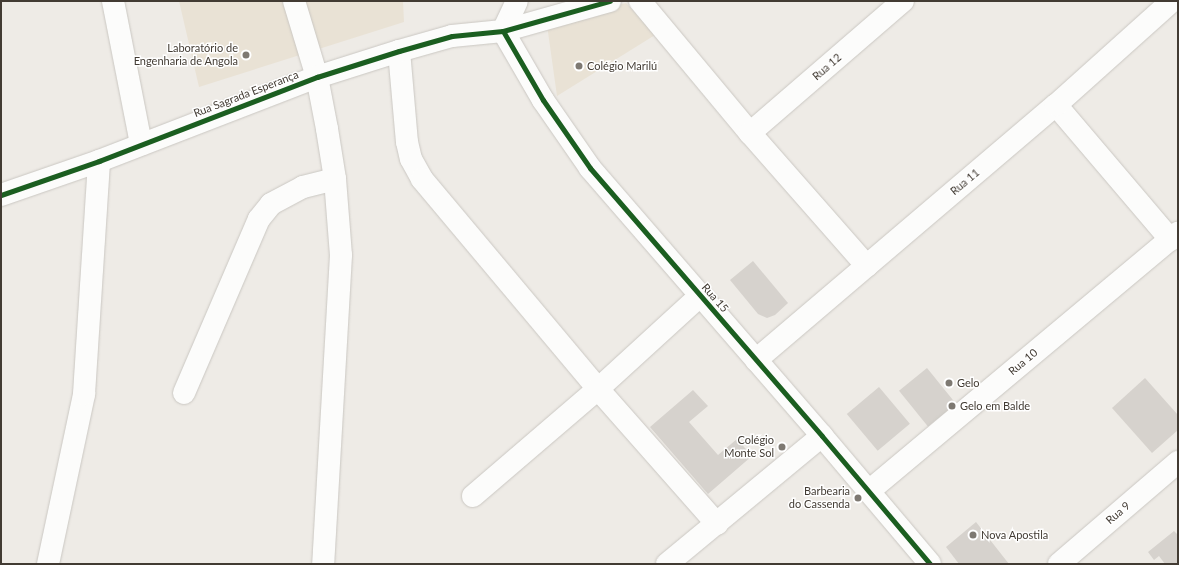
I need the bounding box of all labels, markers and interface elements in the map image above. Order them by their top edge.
place label: Laboratório de Engenharia de Angola [133,42,238,68]
marker: Laboratório de Engenharia de Angola [241,50,251,60]
street label: Rua 12 [810,51,844,83]
place label: Colégio Marilú [587,59,657,73]
marker: Colégio Marilú [574,61,584,71]
street label: Rua Sagrada Esperança [192,68,300,120]
street label: Rua 11 [948,166,982,198]
street label: Rua 15 [699,281,731,315]
street label: Rua 10 [1006,346,1040,378]
place label: Gelo [957,376,980,390]
marker: Gelo [944,378,954,388]
place label: Gelo em Balde [960,399,1030,413]
marker: Gelo em Balde [947,401,957,411]
place label: Colégio Monte Sol [724,434,774,460]
marker: Colégio Monte Sol [777,442,787,452]
place label: Barbearia do Cassenda [789,485,850,511]
marker: Barbearia do Cassenda [853,493,863,503]
street label: Rua 9 [1103,499,1133,527]
place label: Nova Apostila [981,528,1049,542]
marker: Nova Apostila [968,530,978,540]

